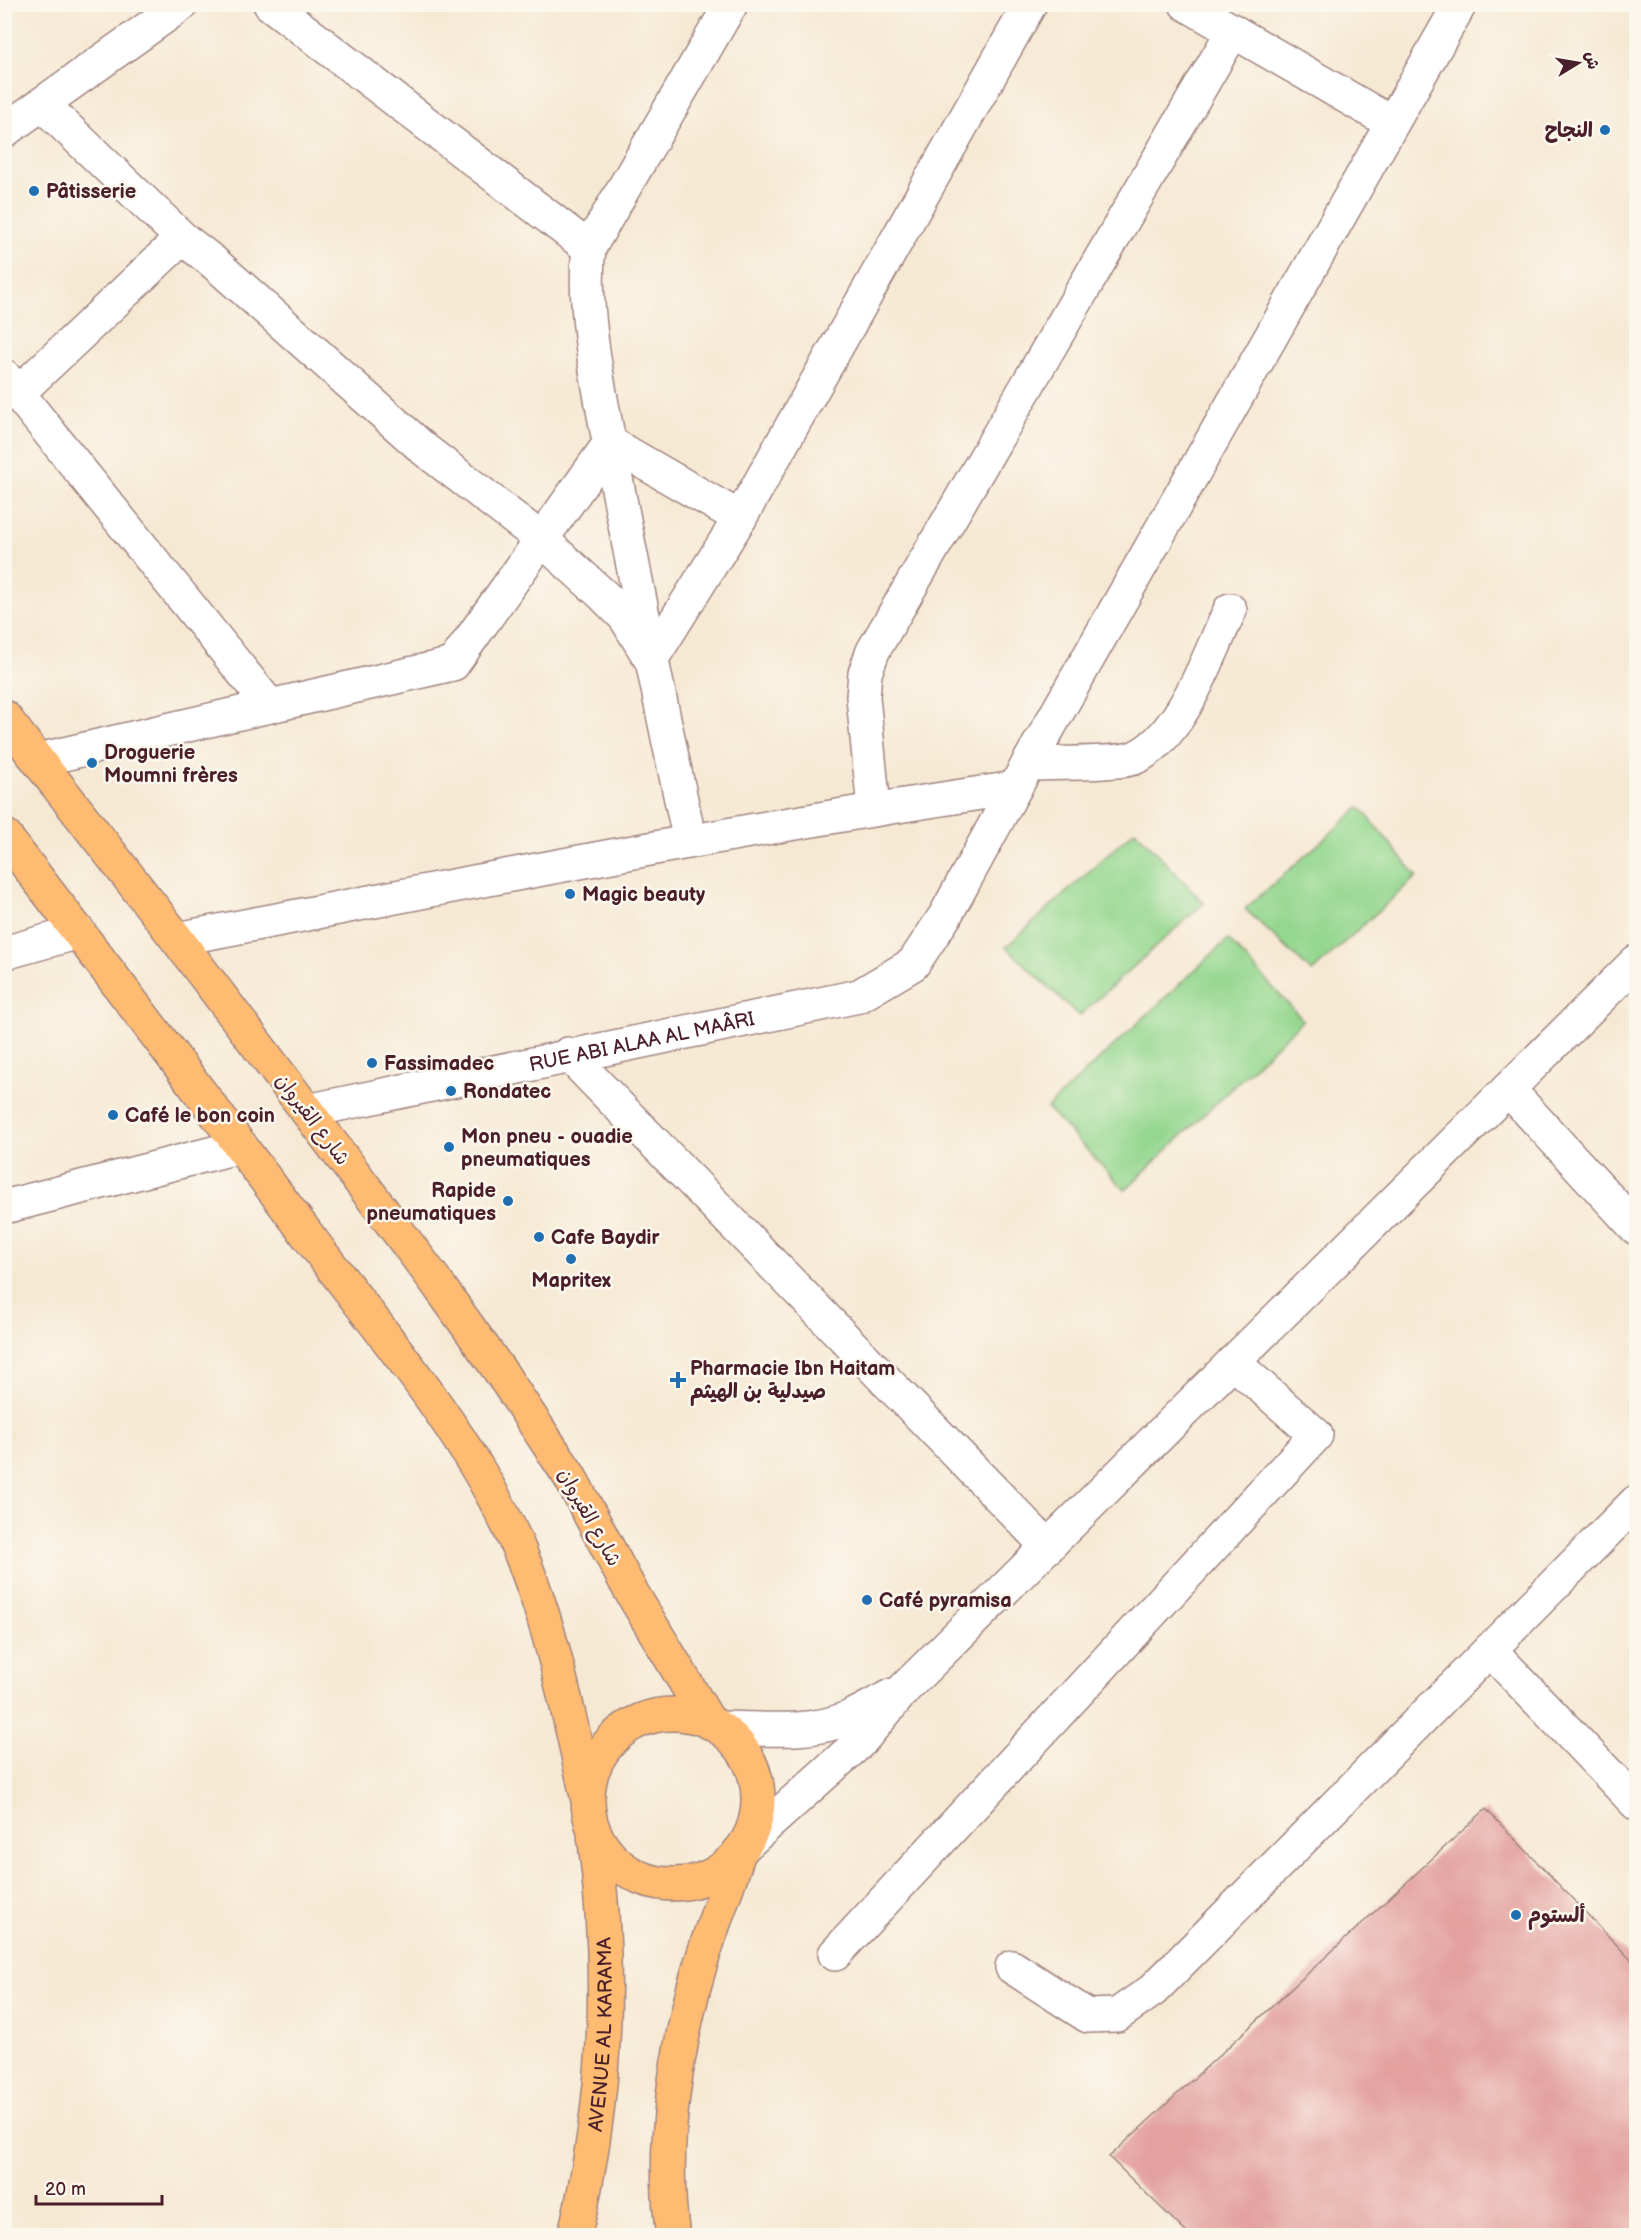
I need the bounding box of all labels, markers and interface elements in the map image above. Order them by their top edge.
north arrow [1548,33,1608,93]
text: ش [1580,50,1602,71]
place label: النجاح [1544,119,1593,143]
marker: النجاح [1598,123,1612,137]
place label: Pâtisserie [46,180,136,204]
marker: Pâtisserie [27,184,41,198]
place label: Droguerie Moumni frères [104,741,238,788]
marker: Droguerie Moumni frères [85,756,99,770]
place label: Magic beauty [582,883,706,907]
marker: Magic beauty [563,887,577,901]
street label: RUE ABI ALAA AL MAÂRI [527,1007,757,1077]
place label: Fassimadec [384,1052,494,1076]
marker: Fassimadec [365,1056,379,1070]
street label: شارع القيروان [269,1069,354,1171]
place label: Rondatec [463,1080,551,1104]
marker: Rondatec [444,1084,458,1098]
place label: Café le bon coin [125,1104,275,1128]
marker: Café le bon coin [106,1108,120,1122]
place label: Mon pneu - ouadie pneumatiques [461,1125,633,1172]
marker: Mon pneu - ouadie pneumatiques [442,1140,456,1154]
place label: Rapide pneumatiques [366,1179,496,1226]
marker: Rapide pneumatiques [501,1194,515,1208]
place label: Cafe Baydir [551,1226,661,1250]
marker: Cafe Baydir [532,1230,546,1244]
marker: Mapritex [564,1252,578,1266]
place label: Mapritex [531,1269,611,1293]
place label: Pharmacie Ibn Haitam صيدلية بن الهيثم [690,1357,895,1406]
marker: Pharmacie Ibn Haitam صيدلية بن الهيثم [671,1373,685,1387]
street label: شارع القيروان [551,1464,626,1571]
place label: Café pyramisa [879,1589,1012,1613]
marker: Café pyramisa [860,1593,874,1607]
place label: ألستوم [1528,1903,1585,1930]
marker: ألستوم [1509,1908,1523,1922]
street label: AVENUE AL KARAMA [584,1936,618,2133]
scale bar [36,2168,162,2206]
text: 20 m [45,2179,86,2200]

